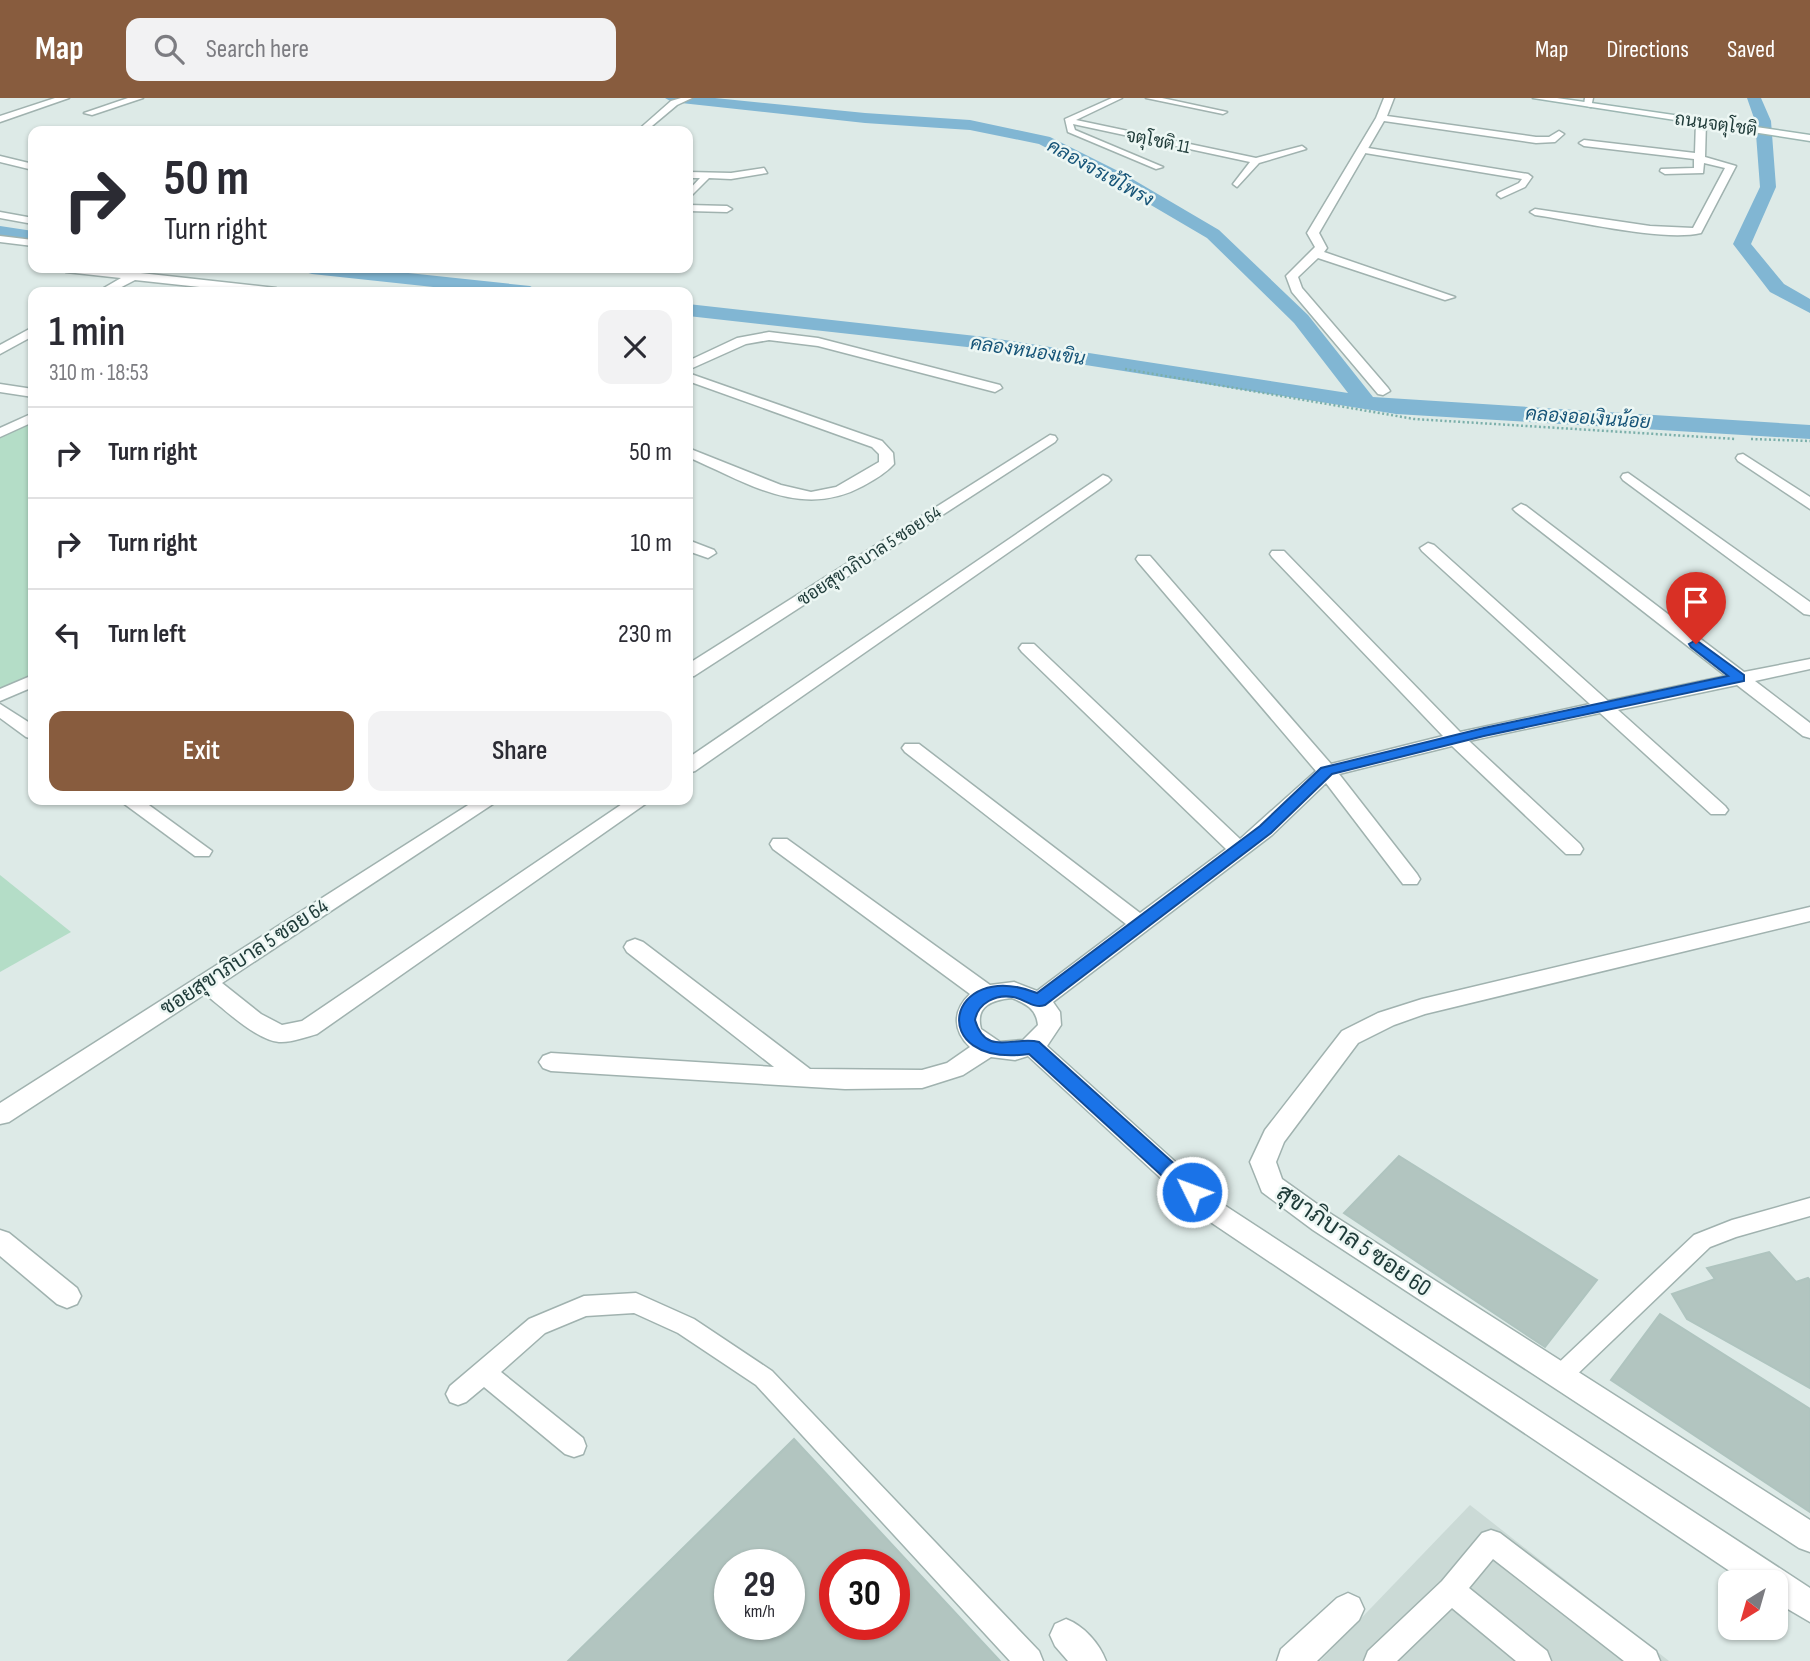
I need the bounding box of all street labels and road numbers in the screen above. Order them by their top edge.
street label: ถนนจตุโชติ [1673,105,1759,142]
street label: จตุโชติ 11 [1124,122,1193,159]
street label: ซอยสุขาภิบาล 5 ซอย 64 [793,501,946,612]
street label: ซอยสุขาภิบาล 5 ซอย 64 [156,894,334,1022]
street label: สุขาภิบาล 5 ซอย 60 [1270,1178,1437,1304]

